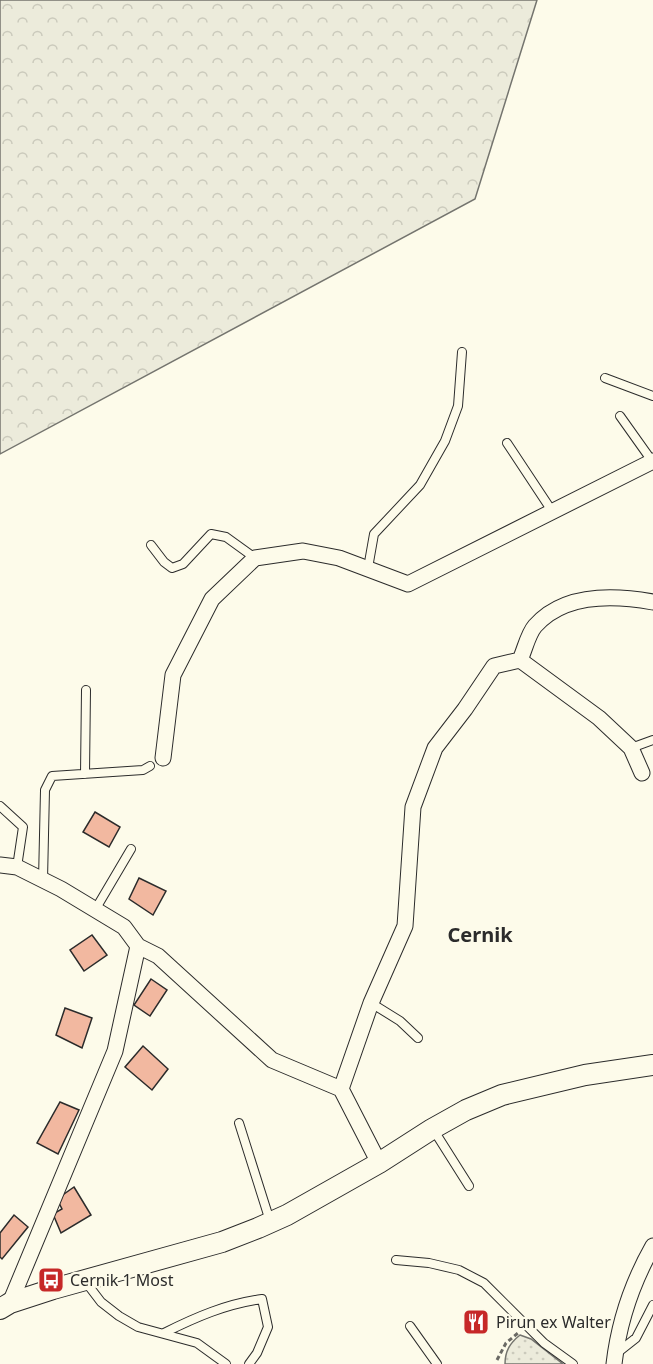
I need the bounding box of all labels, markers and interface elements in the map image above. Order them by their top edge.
district label: Cernik [447,921,513,948]
bus stop icon: Cernik 1 Most [36,1265,66,1295]
place label: Cernik 1 Most [70,1269,174,1291]
restaurant icon: Pirun ex Walter [461,1307,491,1337]
place label: Pirun ex Walter [496,1311,611,1333]

